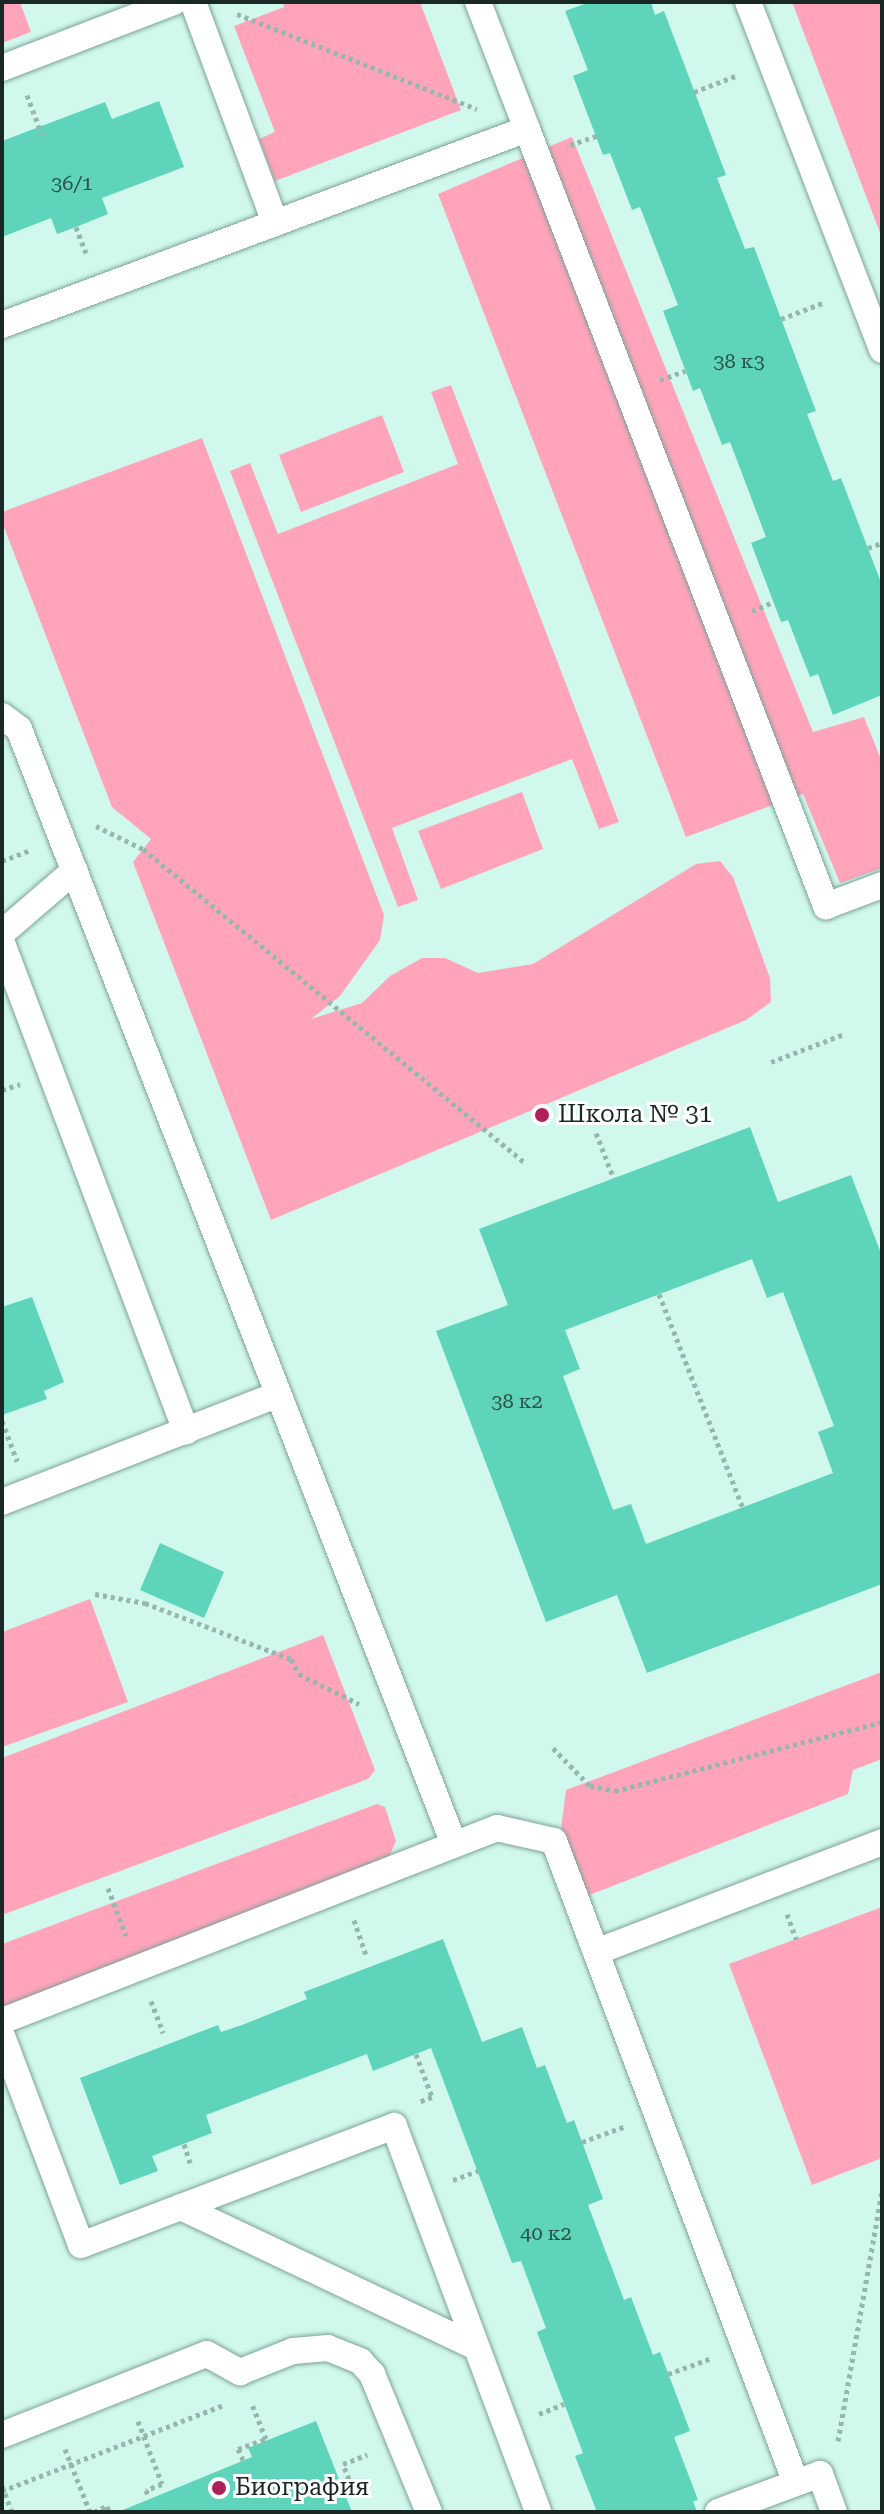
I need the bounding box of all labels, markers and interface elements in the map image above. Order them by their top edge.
house number: 36/1 [51,171,93,195]
house number: 38 к3 [713,349,765,373]
place label: Школа № 31 [558,1101,712,1129]
marker: Школа № 31 [533,1106,551,1124]
house number: 38 к2 [491,1389,543,1413]
house number: 40 к2 [520,2221,572,2245]
place label: Биография [235,2474,369,2502]
marker: Биография [210,2479,228,2497]

